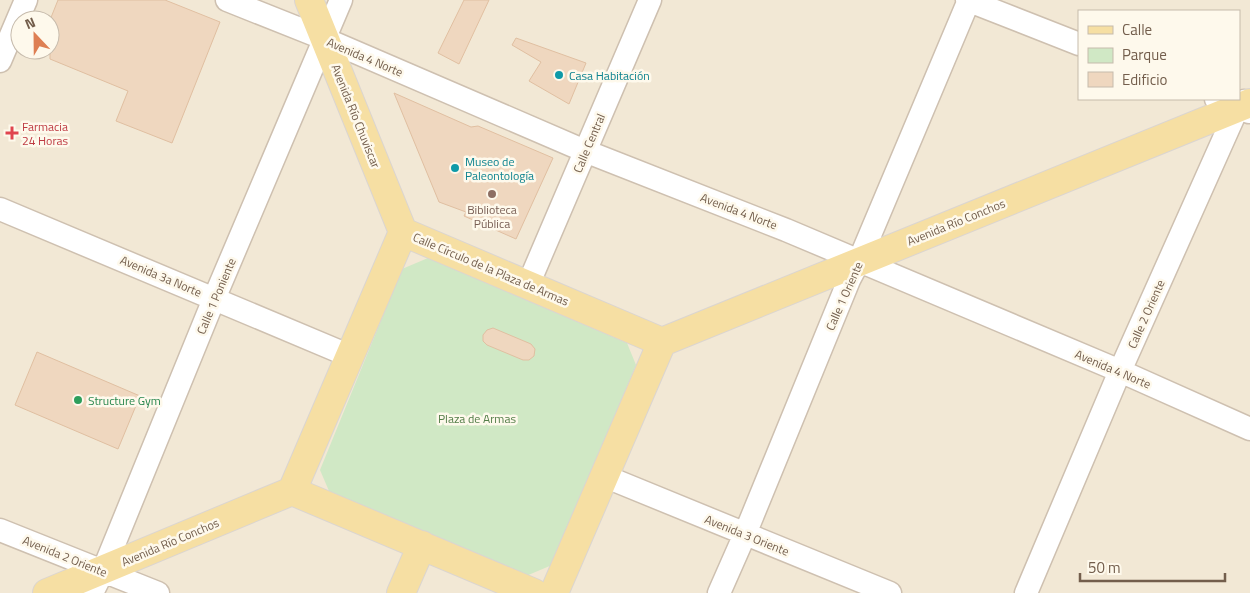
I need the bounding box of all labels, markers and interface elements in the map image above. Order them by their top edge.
north arrow [10,10,60,60]
legend [1078,10,1240,100]
text: N [22,11,38,34]
text: Calle [1122,18,1152,41]
street label: Avenida 4 Norte [324,32,406,82]
text: Parque [1122,43,1167,66]
street label: Avenida Río Chuviscar [327,61,385,171]
place label: Casa Habitación [569,66,650,85]
text: Edificio [1122,68,1167,91]
marker: Casa Habitación [553,69,565,81]
street label: Calle Central [568,110,610,176]
place label: Farmacia 24 Horas [22,117,69,150]
marker: Farmacia 24 Horas [6,127,18,139]
place label: Museo de Paleontología [465,152,534,185]
marker: Museo de Paleontología [449,162,461,174]
marker: Biblioteca Pública [486,188,498,200]
street label: Avenida 4 Norte [698,188,780,234]
street label: Avenida Río Conchos [904,193,1008,250]
place label: Biblioteca Pública [467,200,517,233]
street label: Calle Círculo de la Plaza de Armas [410,227,572,311]
street label: Avenida 3a Norte [117,250,205,302]
street label: Calle 1 Poniente [191,255,241,337]
street label: Calle 1 Oriente [820,259,868,333]
street label: Calle 2 Oriente [1122,277,1170,351]
street label: Avenida 4 Norte [1072,344,1154,394]
place label: Structure Gym [88,391,161,410]
marker: Structure Gym [72,394,84,406]
park label: Plaza de Armas [438,409,516,428]
street label: Avenida 3 Oriente [702,509,792,561]
street label: Avenida Río Conchos [118,513,222,571]
street label: Avenida 2 Oriente [20,530,110,582]
scale bar [1080,550,1225,582]
text: 50 m [1088,556,1121,579]

